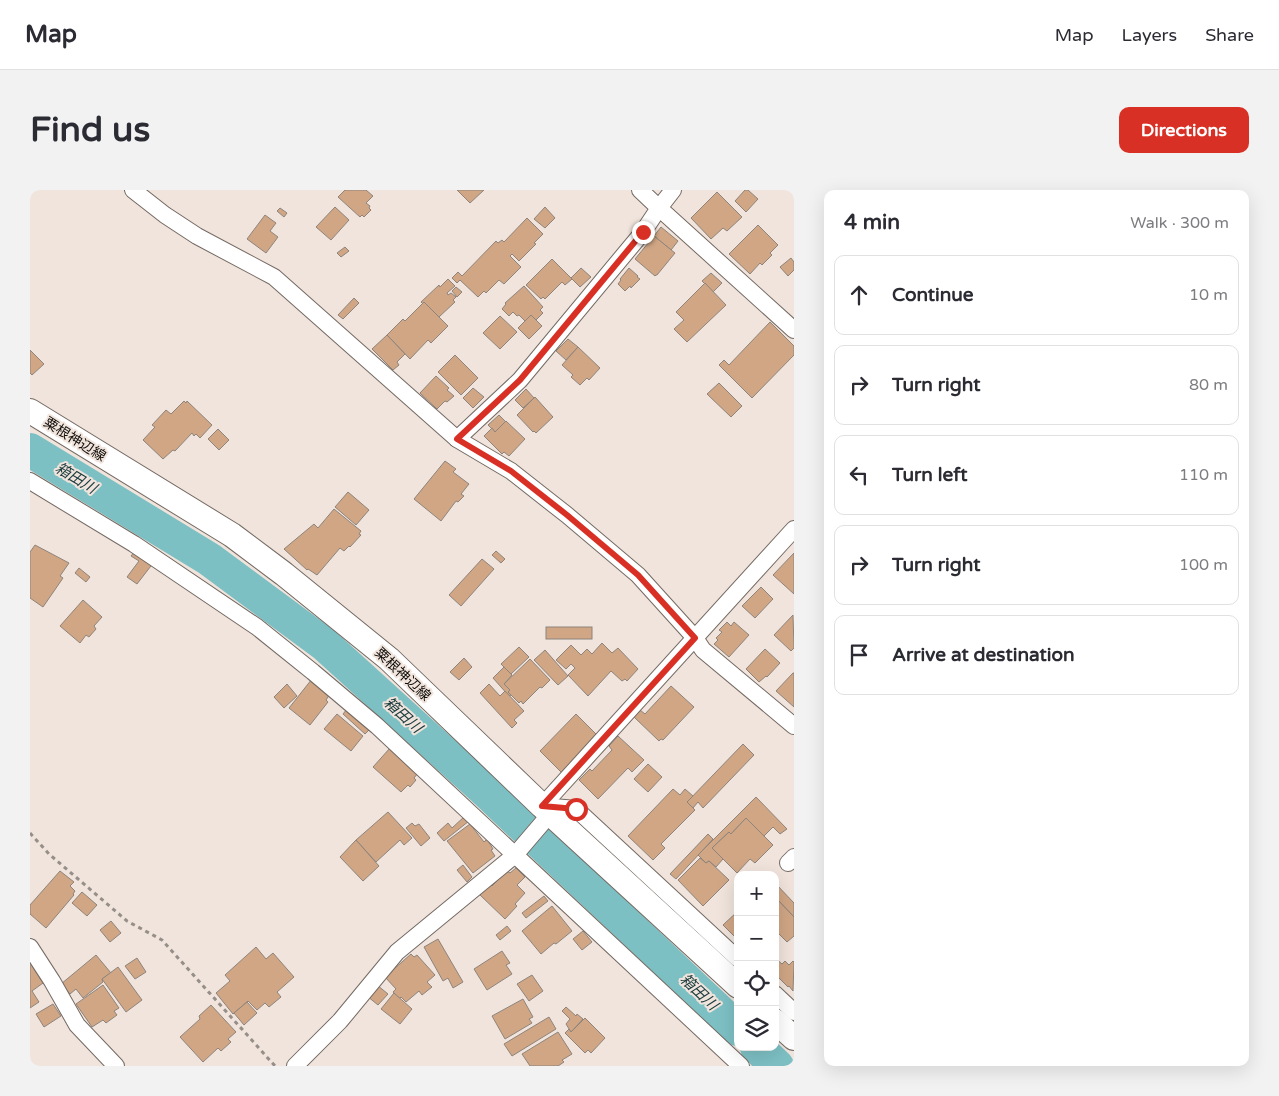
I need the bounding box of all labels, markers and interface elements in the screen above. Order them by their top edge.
text: Map [25,20,77,49]
text: Map [1055,24,1094,46]
text: Layers [1122,24,1177,46]
text: Share [1205,24,1254,46]
button: Directions [1119,107,1249,153]
text: Find us [30,109,150,151]
text: 4 min [844,210,900,235]
text: Walk · 300 m [1130,213,1229,233]
route end [632,221,655,244]
icon: ahead [845,281,873,309]
text: Continue [892,284,974,306]
text: 10 m [1189,285,1228,305]
icon: right [845,371,873,399]
text: Turn right [892,374,980,396]
text: 80 m [1189,375,1228,395]
street label: 粟根神辺線 [41,414,109,465]
water label: 箱田川 [52,459,102,498]
icon: left [845,461,873,489]
text: Turn left [892,464,968,486]
text: 110 m [1179,465,1228,485]
icon: right [845,551,873,579]
text: Turn right [892,554,980,576]
text: 100 m [1179,555,1228,575]
icon: arrive [845,641,873,669]
street label: 粟根神辺線 [371,644,434,704]
text: Arrive at destination [892,644,1075,666]
water label: 箱田川 [380,693,427,738]
route start [565,798,588,821]
map controls [734,871,779,1051]
button: + [734,871,779,916]
button: − [734,916,779,961]
button: locate [734,961,779,1006]
water label: 箱田川 [676,970,723,1015]
button: layers [734,1006,779,1051]

